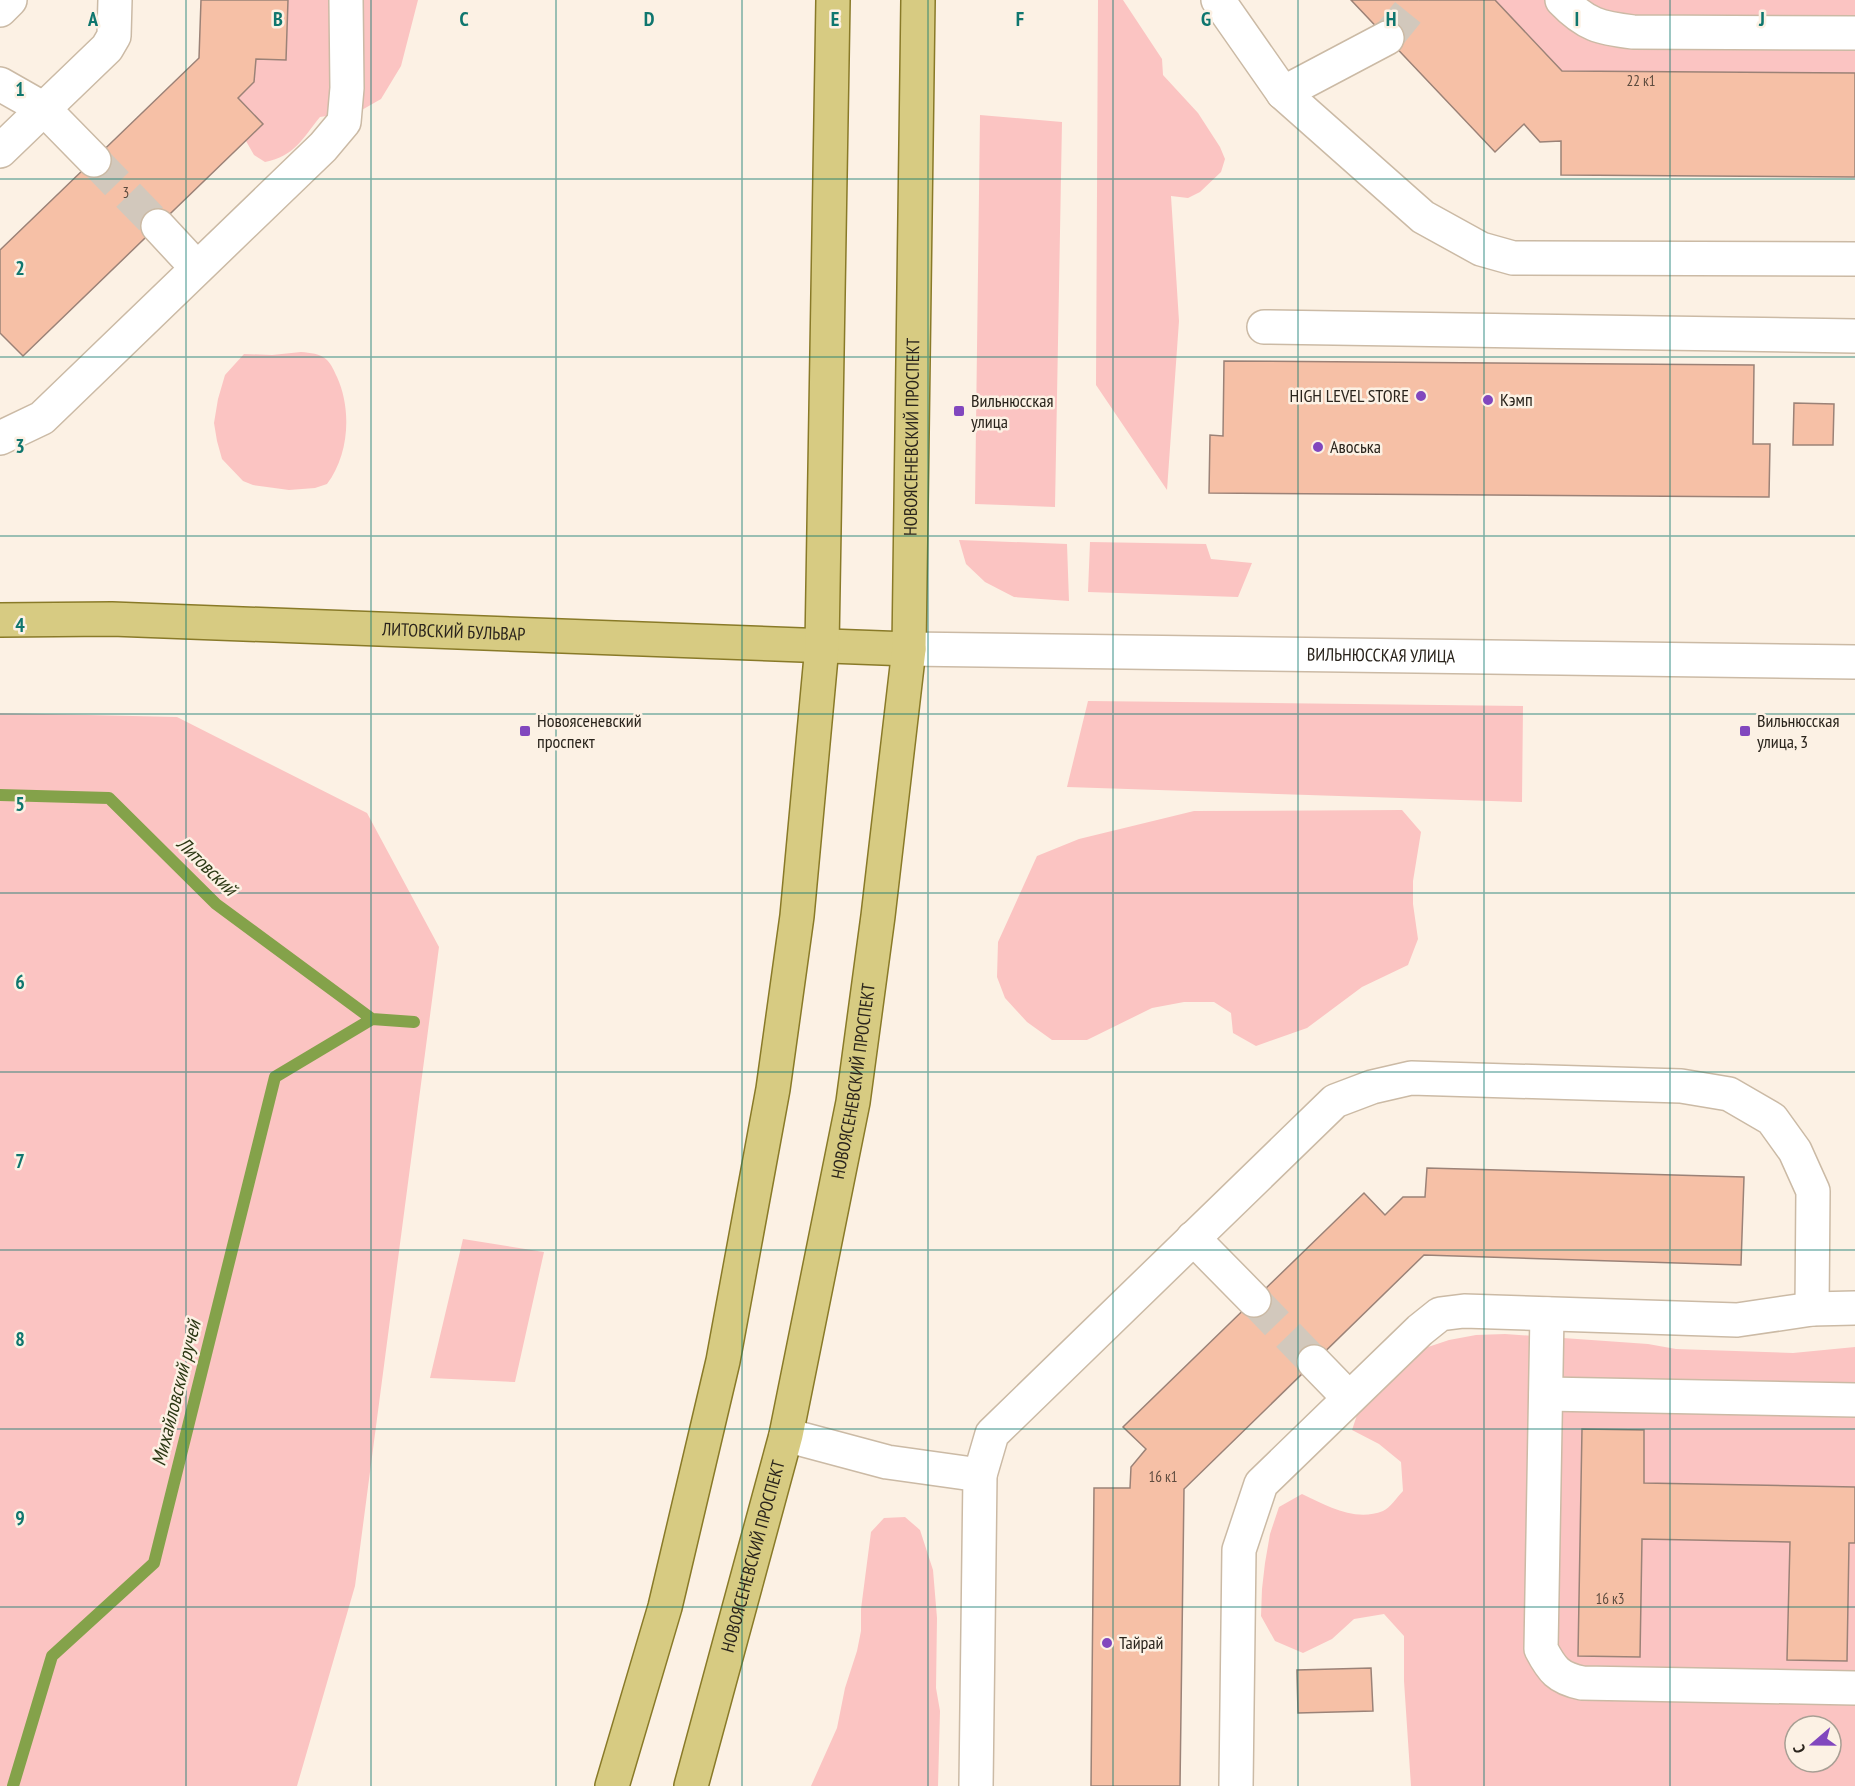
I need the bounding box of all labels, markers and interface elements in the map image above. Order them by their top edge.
text: A [87,6,99,32]
text: B [273,6,283,32]
text: C [459,6,469,32]
text: D [644,6,655,32]
text: E [831,6,839,32]
text: F [1016,6,1024,32]
text: G [1201,6,1211,32]
text: H [1386,6,1396,32]
text: I [1575,6,1579,32]
text: J [1758,6,1765,32]
house number: 22 к1 [1626,71,1656,90]
text: 1 [15,76,25,102]
house number: 3 [123,183,129,202]
text: 2 [15,255,25,281]
street label: НОВОЯСЕНЕВСКИЙ ПРОСПЕКТ [899,338,924,536]
place label: HIGH LEVEL STORE [1290,384,1409,407]
place label: Кэмп [1500,388,1533,411]
place label: Вильнюсская улица [971,389,1053,433]
marker: HIGH LEVEL STORE [1414,389,1428,403]
marker: Кэмп [1481,393,1495,407]
marker: Вильнюсская улица [952,404,966,418]
text: 3 [15,433,25,459]
place label: Авоська [1330,435,1381,458]
marker: Авоська [1311,440,1325,454]
text: 4 [15,612,25,638]
street label: ЛИТОВСКИЙ БУЛЬВАР [381,617,526,646]
street label: ВИЛЬНЮССКАЯ УЛИЦА [1307,642,1456,668]
place label: Новоясеневский проспект [537,709,642,753]
place label: Вильнюсская улица, 3 [1757,709,1839,753]
marker: Новоясеневский проспект [518,724,532,738]
marker: Вильнюсская улица, 3 [1738,724,1752,738]
text: 5 [15,791,25,817]
water label: Литовский [171,830,244,903]
text: 6 [15,969,25,995]
street label: НОВОЯСЕНЕВСКИЙ ПРОСПЕКТ [826,982,880,1181]
text: 7 [15,1148,25,1174]
water label: Михайловский ручей [145,1315,207,1468]
text: 8 [15,1326,25,1352]
street label: НОВОЯСЕНЕВСКИЙ ПРОСПЕКТ [716,1458,790,1655]
house number: 16 к1 [1148,1467,1178,1486]
text: 9 [15,1505,25,1531]
house number: 16 к3 [1595,1589,1625,1608]
place label: Тайрай [1119,1631,1163,1654]
marker: Тайрай [1100,1636,1114,1650]
north arrow [1783,1714,1843,1774]
text: С [1788,1742,1810,1756]

